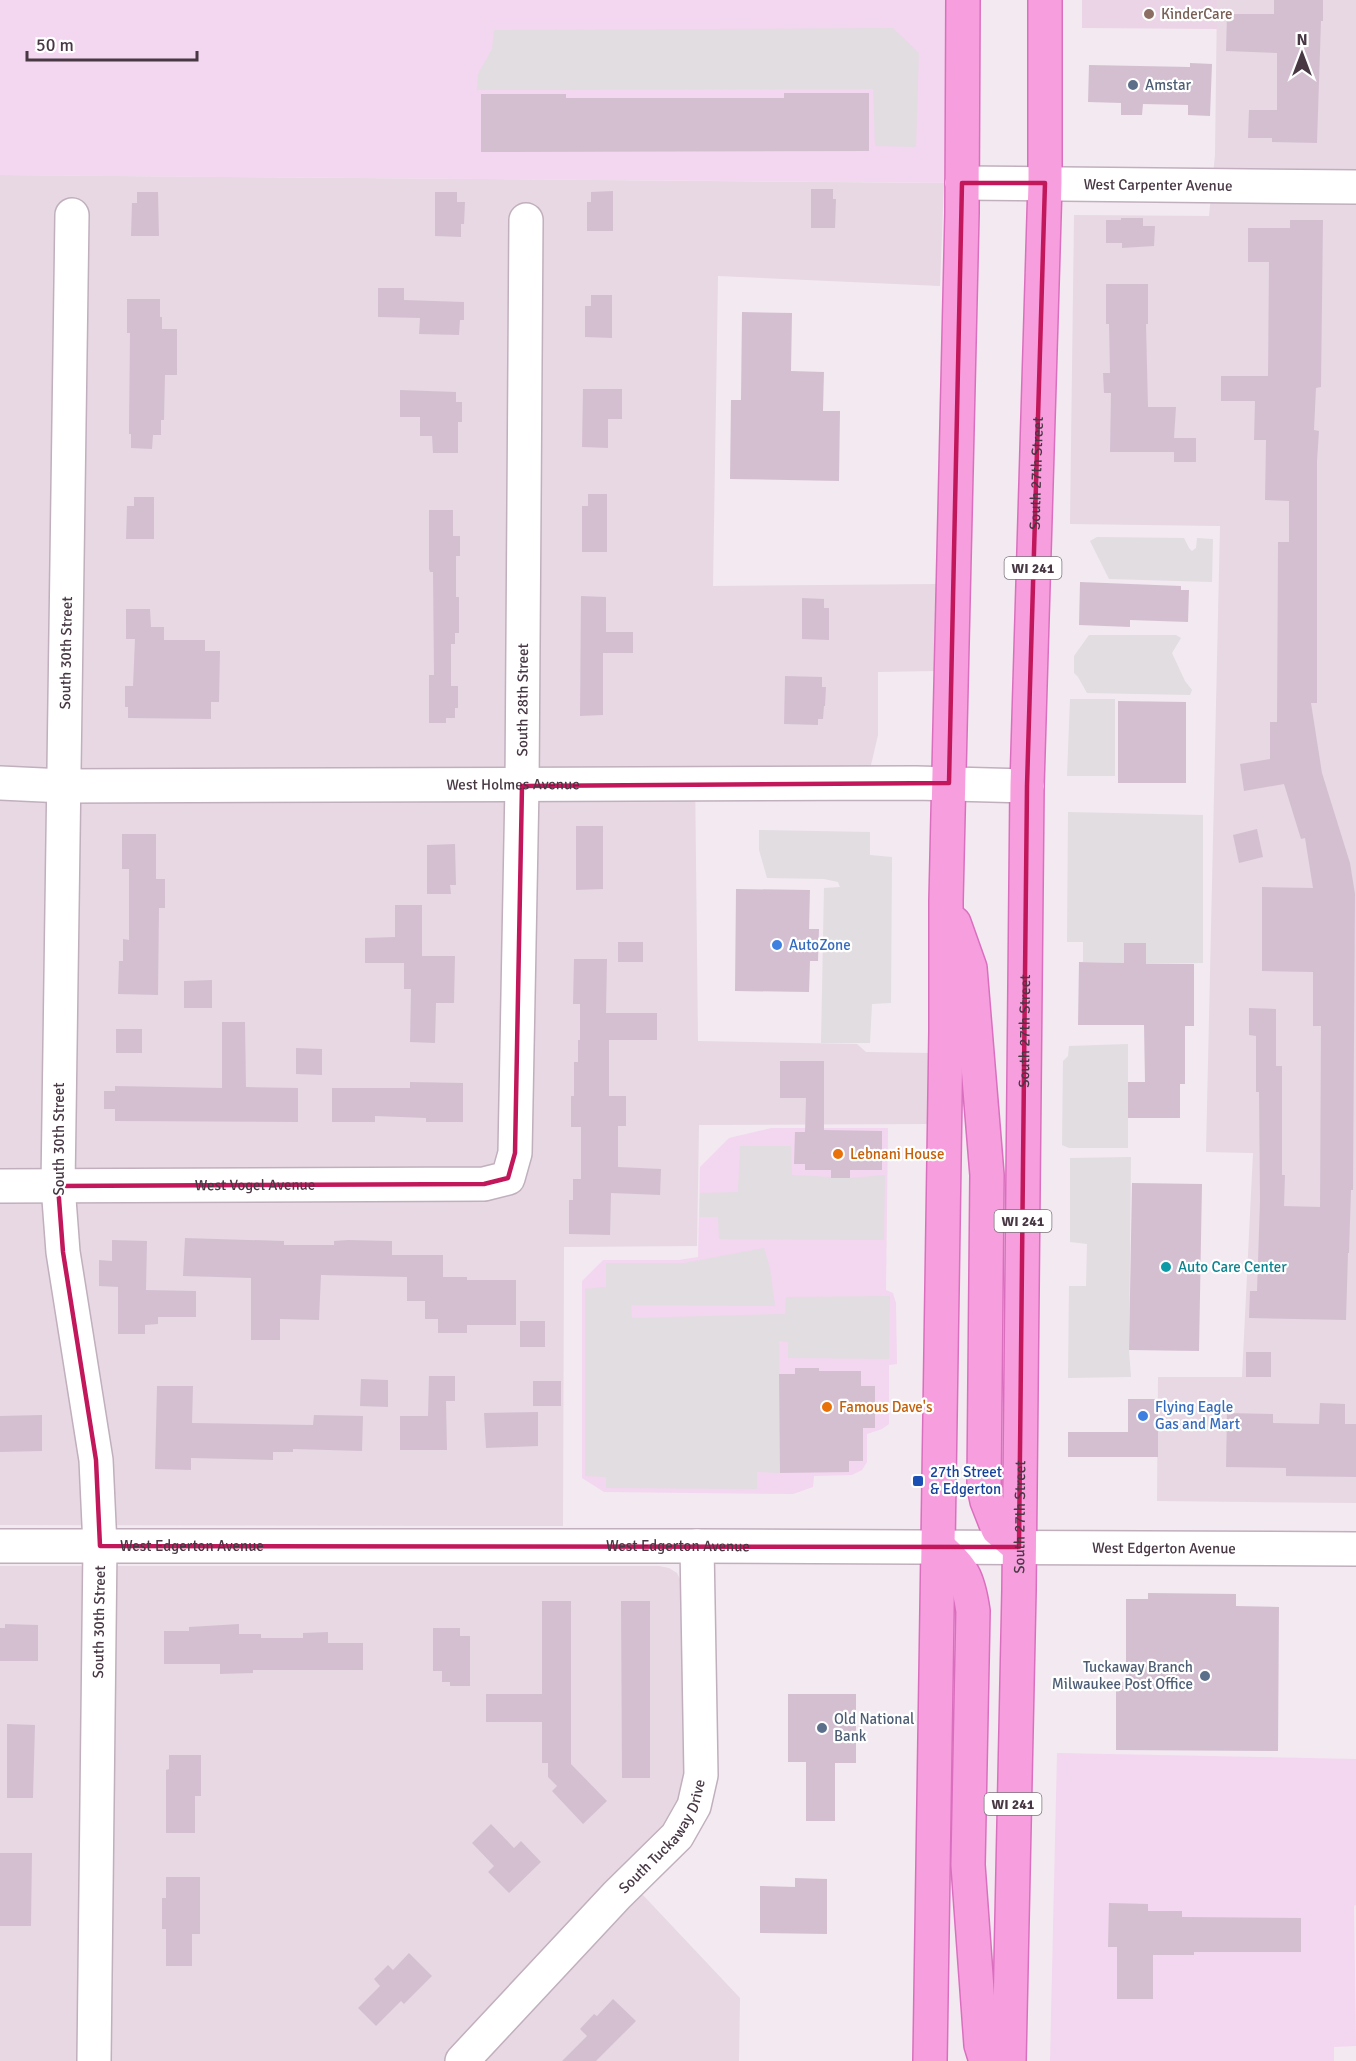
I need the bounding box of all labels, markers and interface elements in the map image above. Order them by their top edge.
place label: KinderCare [1161,5,1232,23]
marker: KinderCare [1142,7,1156,21]
scale bar [27,24,196,62]
north arrow [1272,24,1332,84]
text: N [1296,30,1308,50]
text: 50 m [36,34,74,56]
place label: Amstar [1145,76,1192,94]
marker: Amstar [1126,78,1140,92]
street label: West Carpenter Avenue [1083,175,1233,195]
street label: South 27th Street [1026,416,1047,530]
road number: WI 241 [1004,557,1062,579]
street label: South 30th Street [56,596,76,710]
street label: South 28th Street [513,643,532,756]
street label: West Holmes Avenue [446,775,580,794]
place label: AutoZone [789,936,851,954]
marker: AutoZone [770,938,784,952]
street label: South 27th Street [1015,974,1034,1088]
street label: South 30th Street [50,1082,68,1196]
place label: Lebnani House [850,1145,944,1163]
marker: Lebnani House [831,1147,845,1161]
street label: West Vogel Avenue [195,1176,315,1194]
road number: WI 241 [994,1210,1052,1232]
place label: Auto Care Center [1178,1258,1287,1276]
marker: Auto Care Center [1159,1260,1173,1274]
place label: Famous Dave's [839,1398,933,1416]
place label: Flying Eagle Gas and Mart [1155,1398,1240,1433]
marker: Famous Dave's [820,1400,834,1414]
marker: Flying Eagle Gas and Mart [1136,1409,1150,1423]
street label: South 27th Street [1010,1460,1029,1574]
place label: 27th Street & Edgerton [930,1463,1002,1498]
marker: 27th Street & Edgerton [911,1474,925,1488]
street label: West Edgerton Avenue [120,1537,264,1555]
street label: West Edgerton Avenue [606,1537,750,1555]
street label: West Edgerton Avenue [1092,1539,1236,1557]
street label: South 30th Street [89,1565,109,1679]
place label: Tuckaway Branch Milwaukee Post Office [1052,1658,1193,1693]
marker: Tuckaway Branch Milwaukee Post Office [1198,1669,1212,1683]
place label: Old National Bank [834,1710,915,1745]
marker: Old National Bank [815,1721,829,1735]
street label: South Tuckaway Drive [615,1778,709,1897]
road number: WI 241 [984,1793,1042,1815]

